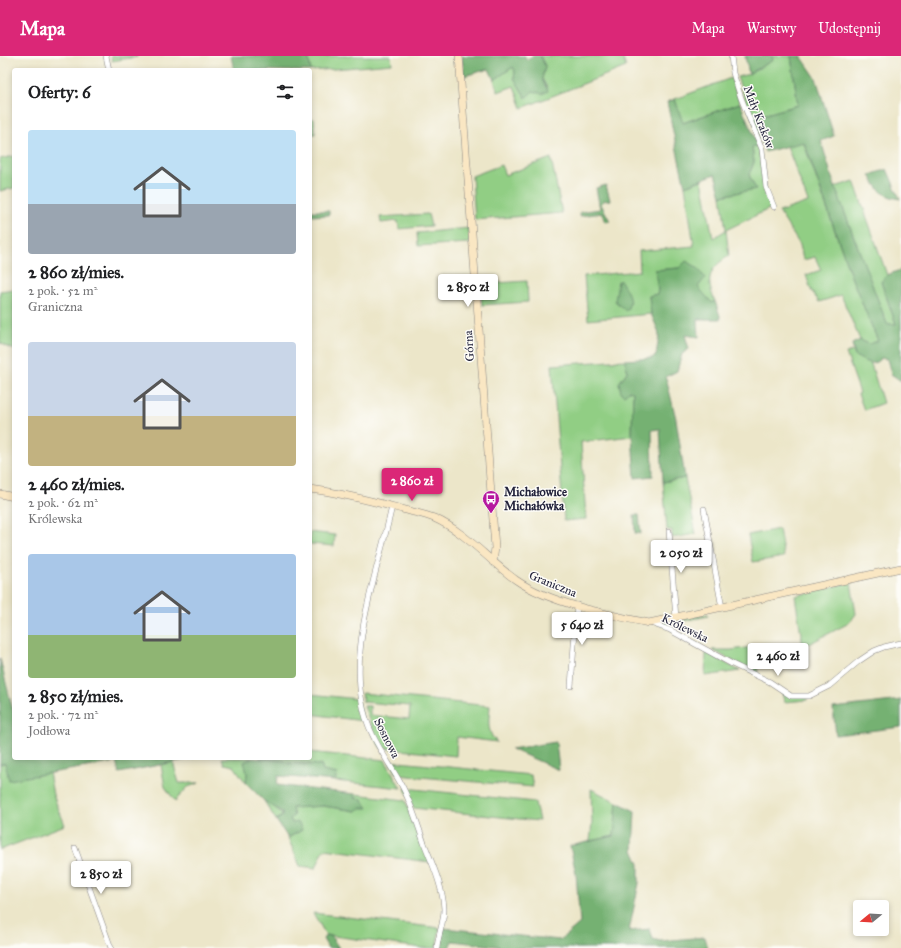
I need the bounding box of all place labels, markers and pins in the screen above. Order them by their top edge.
pin: 2 850 zł [427,274,509,308]
pin: 2 860 zł [371,468,453,502]
place label: Michałowice Michałówka [504,485,567,513]
bus stop icon: Michałowice Michałówka [481,489,501,514]
pin: 2 050 zł [640,540,722,574]
pin: 5 640 zł [541,612,623,646]
pin: 2 460 zł [737,643,819,677]
pin: 2 850 zł [60,861,142,895]

